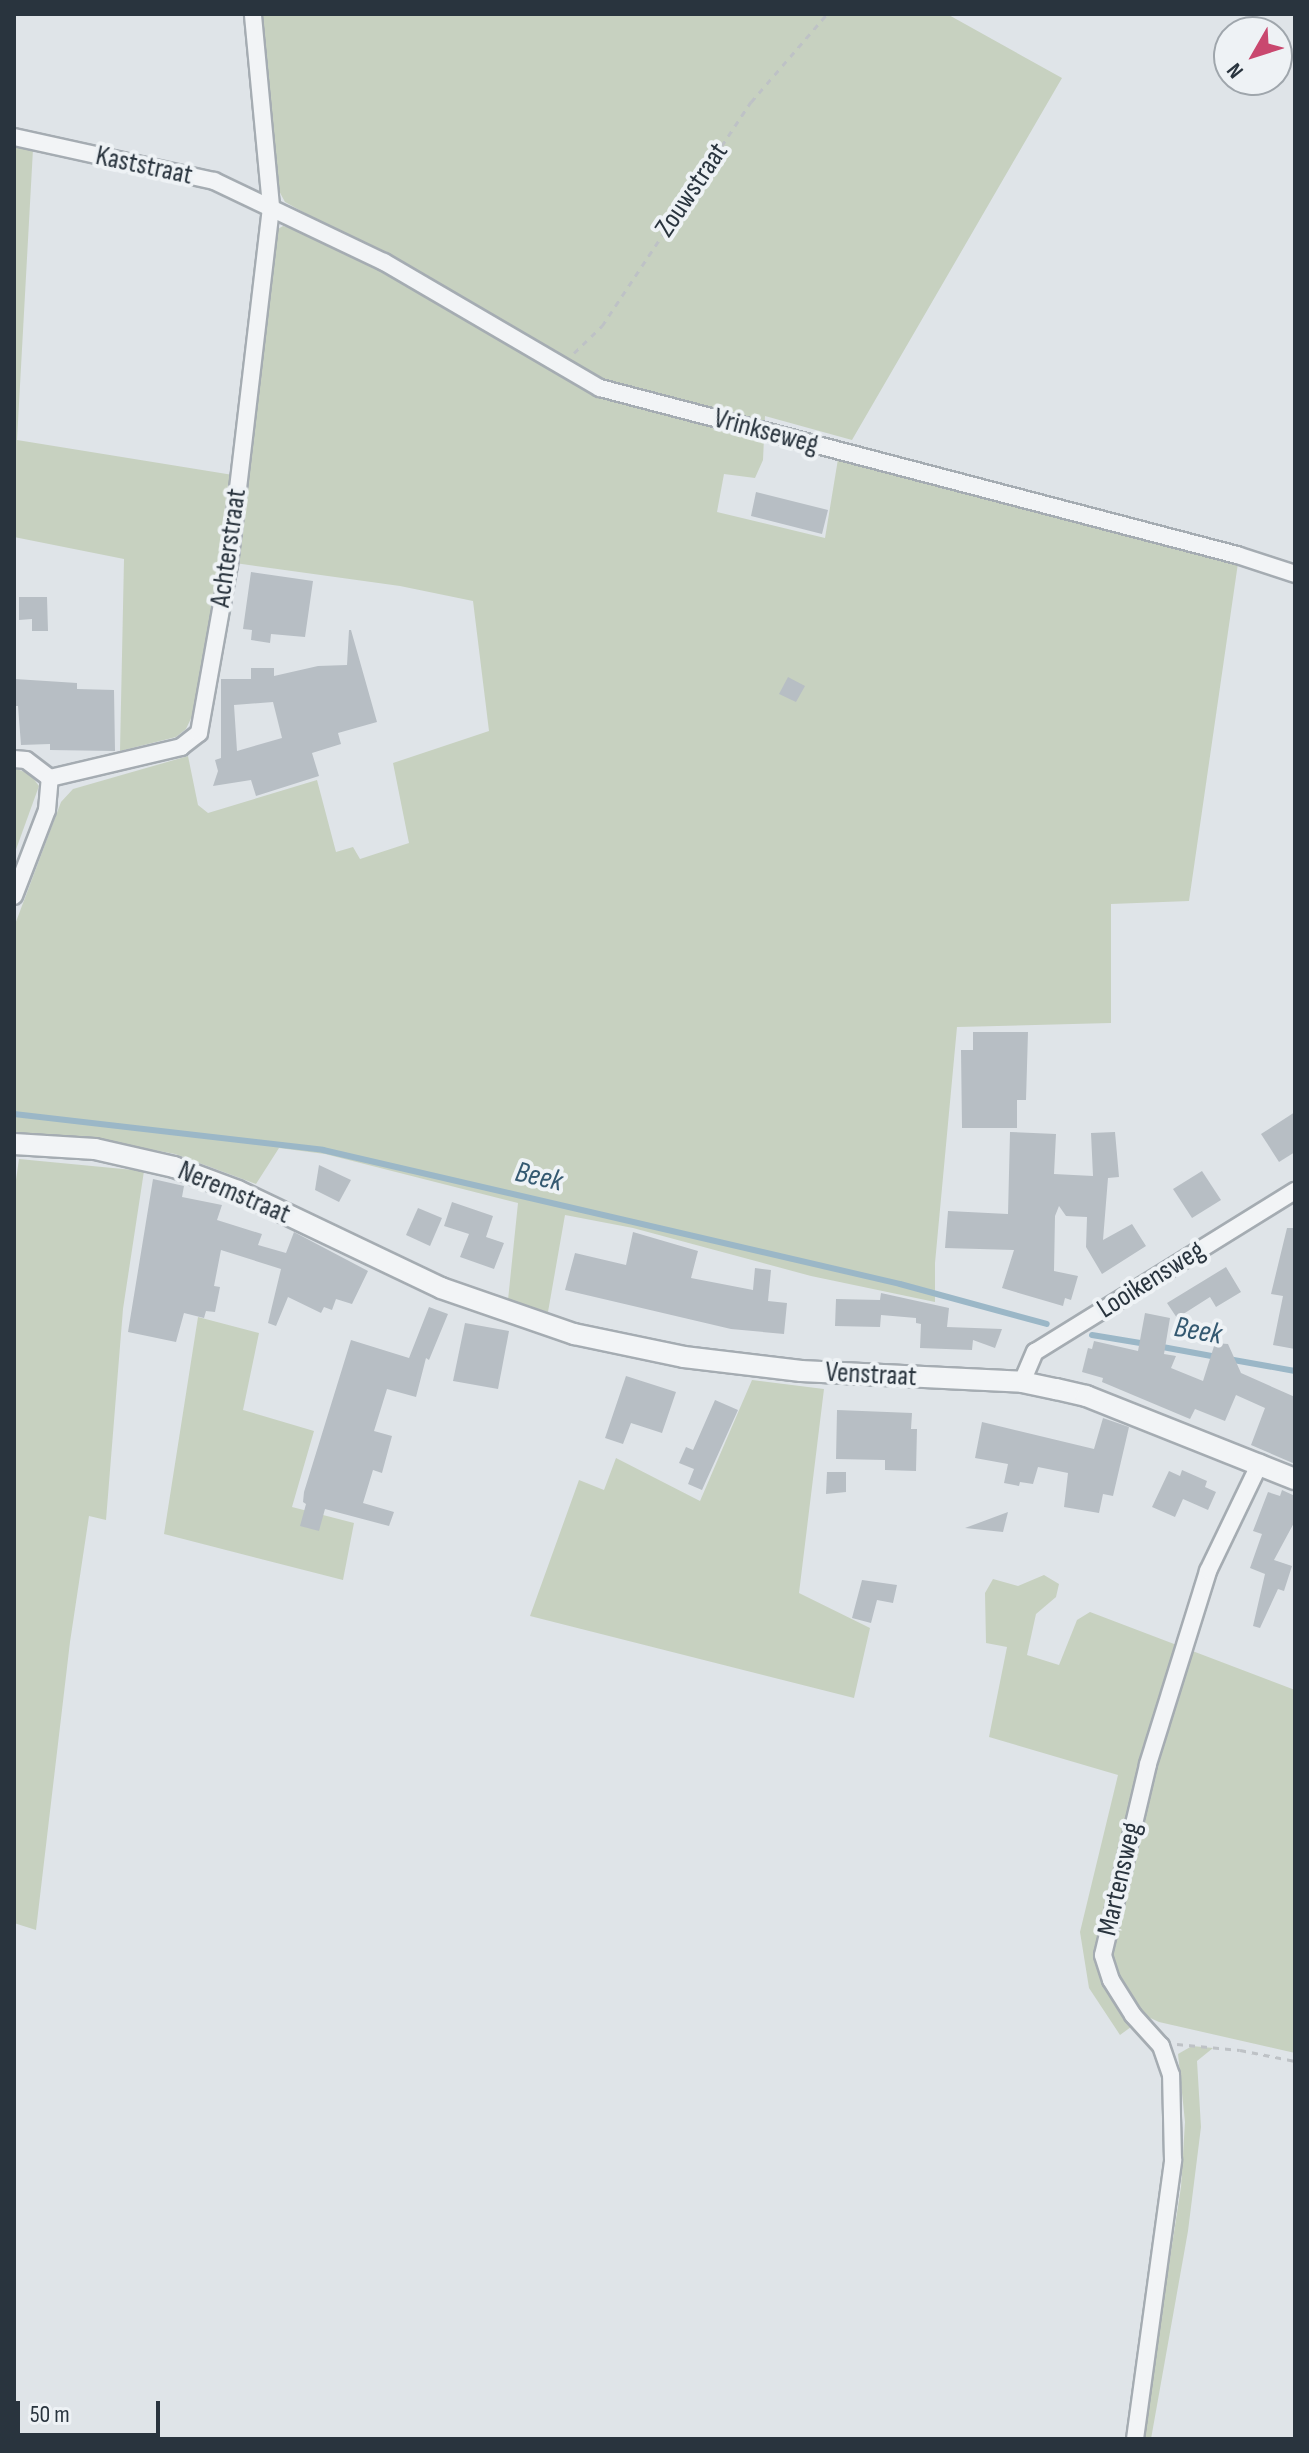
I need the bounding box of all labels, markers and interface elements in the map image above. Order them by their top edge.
north arrow [1213,16,1293,96]
text: N [1221,57,1250,83]
street label: Zouwstraat [648,137,736,243]
street label: Kaststraat [93,139,195,193]
street label: Vrinkseweg [710,402,822,462]
street label: Achterstraat [204,487,254,609]
street label: Neremstraat [173,1154,295,1232]
water label: Beek [512,1154,566,1200]
street label: Looikensweg [1091,1234,1211,1326]
water label: Beek [1171,1309,1225,1353]
street label: Venstraat [825,1356,917,1394]
street label: Martensweg [1091,1819,1149,1939]
scale bar [20,2385,164,2435]
text: 50 m [30,2400,70,2429]

